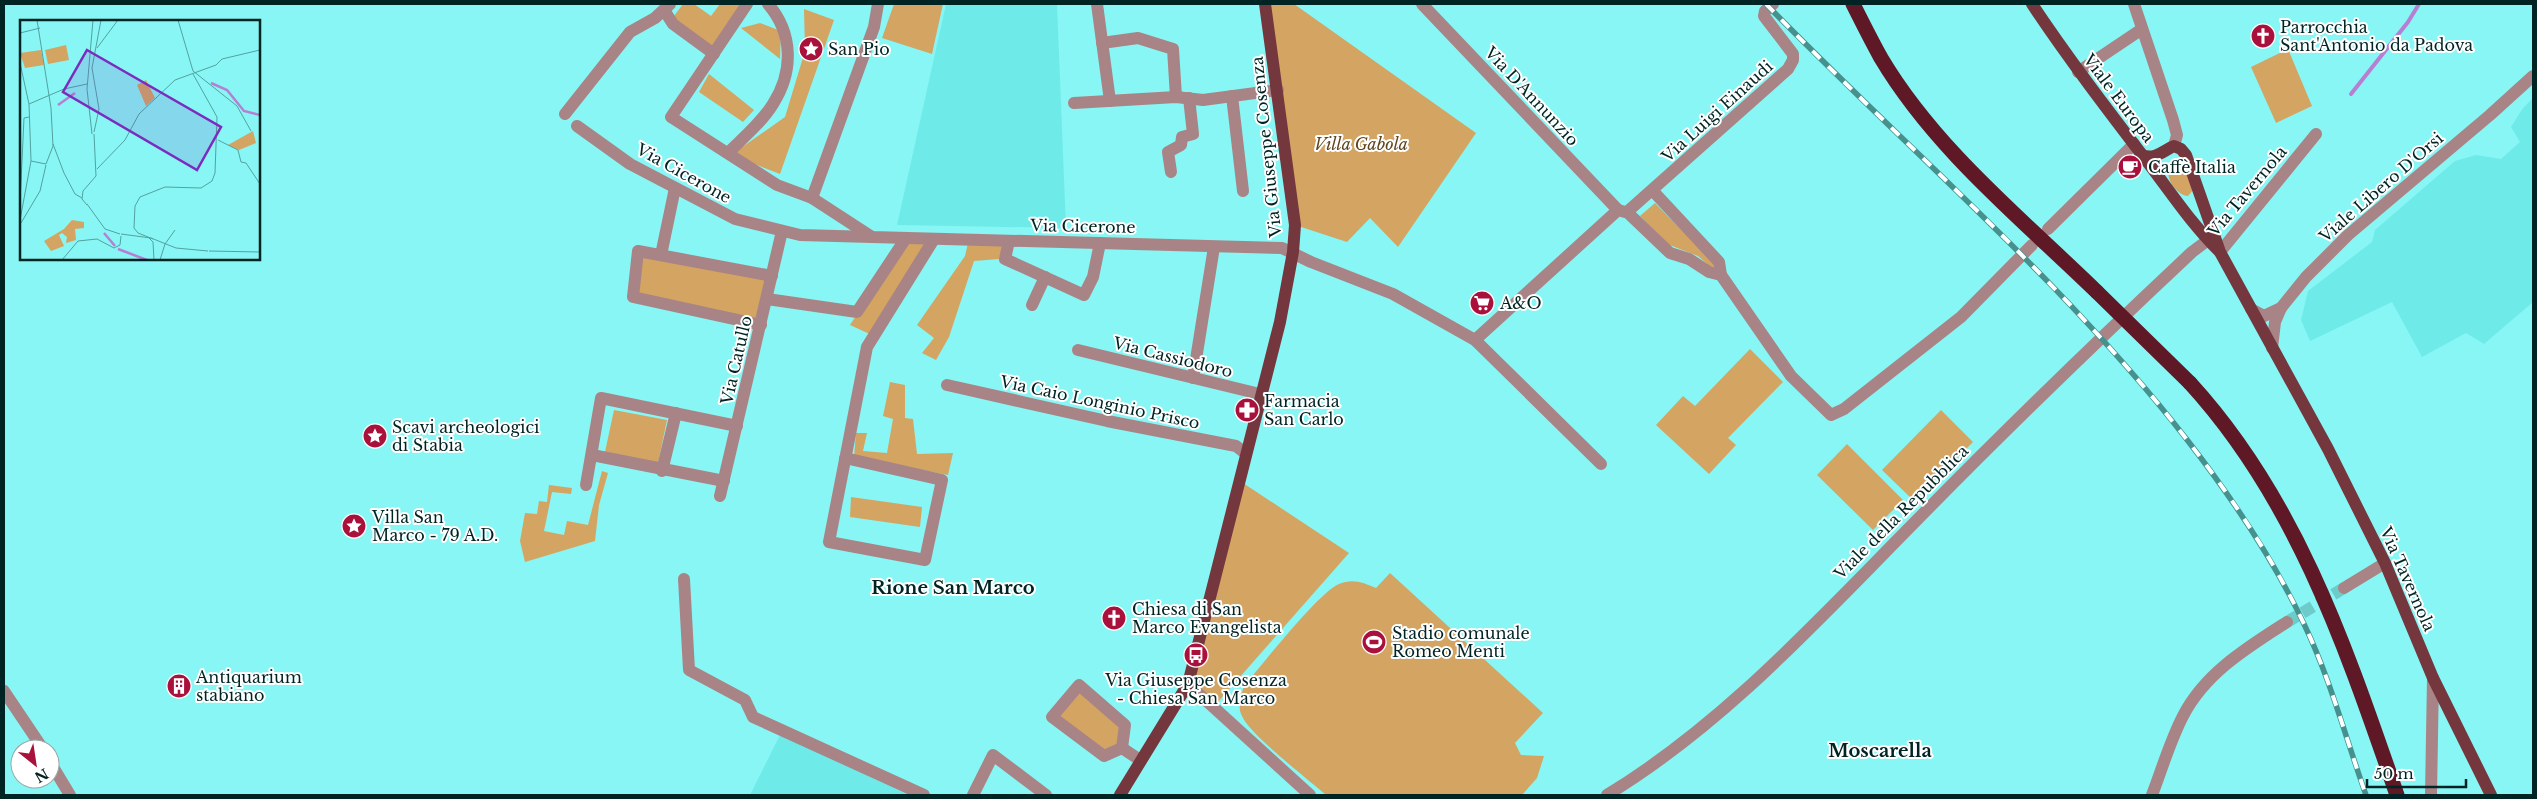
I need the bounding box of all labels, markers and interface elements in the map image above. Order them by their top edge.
place label: Parrocchia Sant'Antonio da Padova [2280,17,2473,55]
inset map [20,20,260,260]
church icon: Parrocchia Sant'Antonio da Padova [2250,23,2276,49]
place icon: San Pio [798,36,824,62]
place label: San Pio [828,39,890,59]
street label: Via D'Annunzio [1480,41,1583,150]
street label: Viale Europa [2079,49,2159,146]
street label: Via Giuseppe Cosenza [1247,55,1286,239]
street label: Via Luigi Einaudi [1657,56,1777,167]
street label: Viale Libero D'Orsi [2314,127,2447,247]
park label: Villa Gabola [1314,134,1408,154]
street label: Via Cicerone [632,138,735,207]
street label: Via Tavernola [2203,142,2291,241]
cafe icon: Caffè Italia [2117,154,2143,180]
place label: Caffè Italia [2148,157,2236,177]
street label: Via Cicerone [1029,215,1136,237]
supermarket icon: A&O [1469,290,1495,316]
place label: A&O [1499,293,1542,313]
street label: Via Catullo [716,314,756,407]
street label: Via Cassiodoro [1110,332,1235,382]
street label: Via Caio Longinio Prisco [997,371,1202,433]
place label: Farmacia San Carlo [1264,391,1344,429]
pharmacy icon: Farmacia San Carlo [1234,397,1260,423]
place label: Scavi archeologici di Stabia [392,417,540,455]
place icon: Scavi archeologici di Stabia [362,423,388,449]
street label: Viale della Repubblica [1829,441,1972,584]
place label: Villa San Marco - 79 A.D. [371,507,498,545]
place icon: Villa San Marco - 79 A.D. [341,513,367,539]
street label: Via Tavernola [2376,523,2440,634]
district label: Rione San Marco [871,577,1035,599]
place label: Chiesa di San Marco Evangelista [1132,599,1282,637]
church icon: Chiesa di San Marco Evangelista [1101,605,1127,631]
place label: Stadio comunale Romeo Menti [1392,623,1530,661]
sports icon: Stadio comunale Romeo Menti [1361,629,1387,655]
bus stop icon: Via Giuseppe Cosenza - Chiesa San Marco [1183,642,1209,668]
place label: Antiquarium stabiano [195,667,302,705]
place label: Via Giuseppe Cosenza - Chiesa San Marco [1104,670,1287,708]
building icon: Antiquarium stabiano [166,673,192,699]
north arrow [10,739,60,789]
district label: Moscarella [1828,740,1932,762]
scale bar [2367,756,2466,788]
text: N [31,764,52,786]
text: 50 m [2374,764,2414,783]

